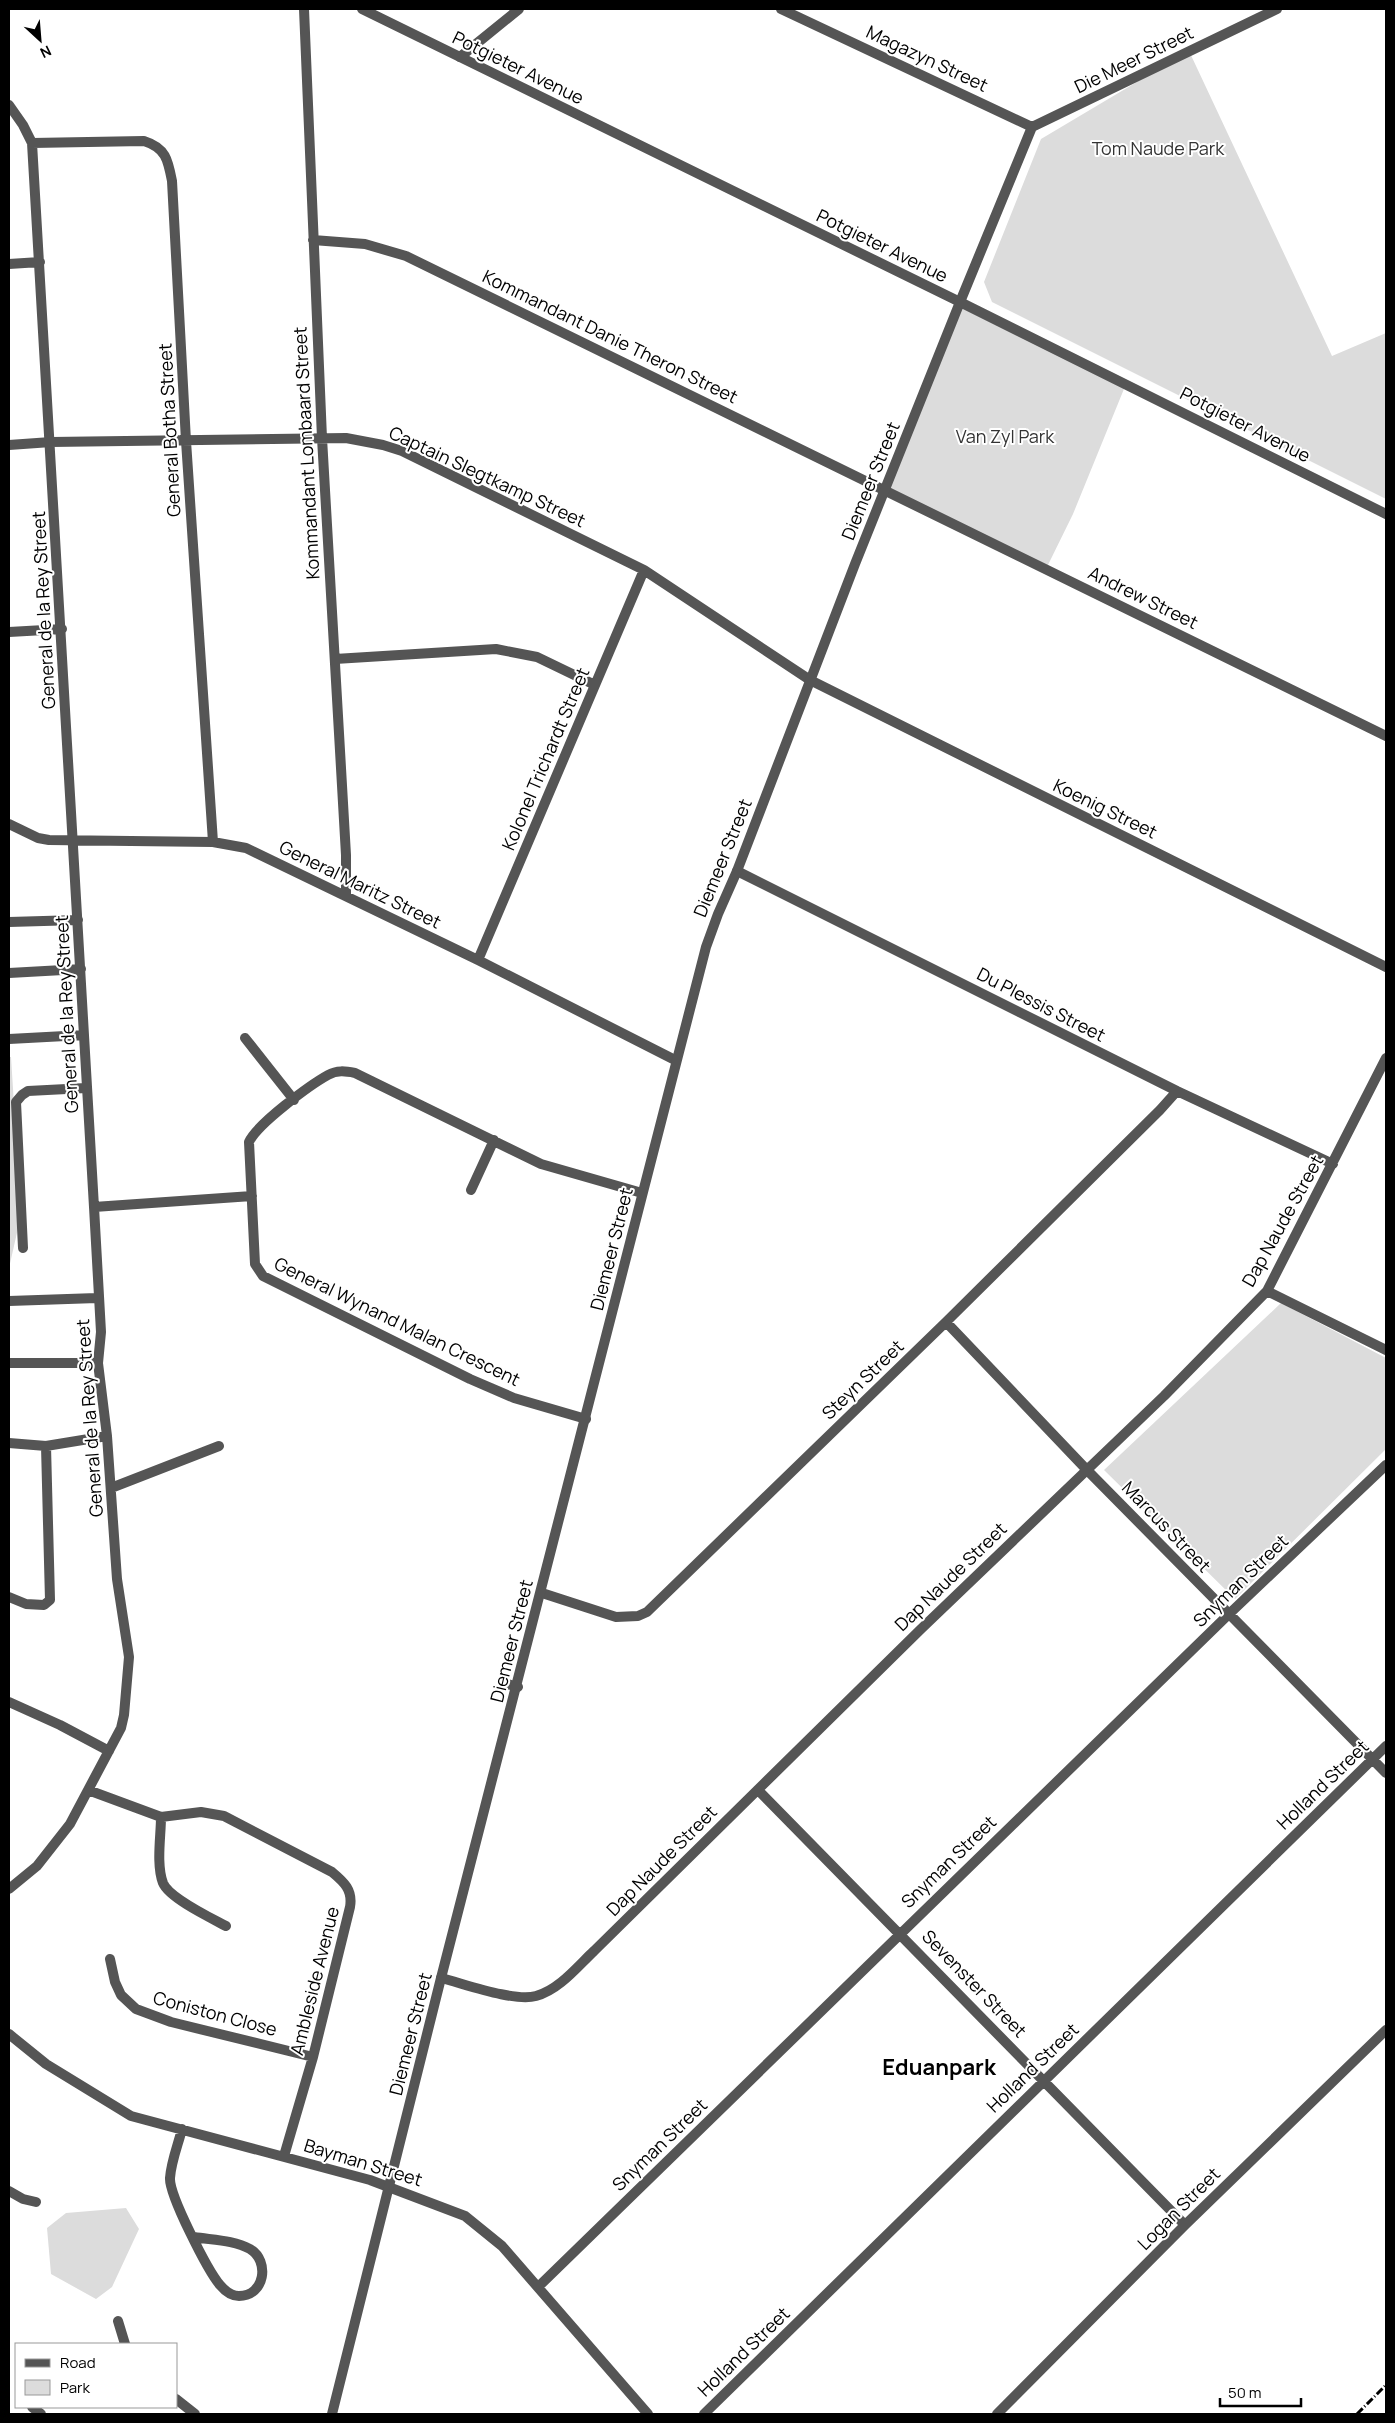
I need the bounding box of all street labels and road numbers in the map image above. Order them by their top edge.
street label: Magazyn Street [863,19,992,97]
street label: Die Meer Street [1070,20,1197,98]
street label: Potgieter Avenue [449,25,588,109]
street label: Potgieter Avenue [813,203,952,287]
street label: Kommandant Danie Theron Street [479,264,742,409]
street label: Kommandant Lombaard Street [287,326,325,580]
street label: General Botha Street [152,343,186,518]
street label: Potgieter Avenue [1176,381,1315,467]
street label: Diemeer Street [835,418,905,543]
street label: Captain Slegtkamp Street [385,420,590,532]
street label: General de la Rey Street [26,510,60,710]
street label: Andrew Street [1084,560,1202,634]
street label: Kolonel Trichardt Street [496,664,594,854]
street label: Koenig Street [1049,773,1161,844]
street label: Diemeer Street [687,795,757,920]
street label: General Maritz Street [276,835,445,934]
street label: General de la Rey Street [49,914,83,1114]
street label: Du Plessis Street [973,961,1110,1047]
street label: Dap Naude Street [1236,1150,1328,1291]
street label: Diemeer Street [584,1185,638,1313]
street label: General Wynand Malan Crescent [271,1251,524,1391]
street label: General de la Rey Street [70,1318,108,1518]
street label: Steyn Street [816,1334,908,1424]
street label: Marcus Street [1117,1476,1216,1577]
street label: Dap Naude Street [889,1517,1012,1636]
street label: Snyman Street [1188,1529,1293,1632]
street label: Diemeer Street [484,1577,538,1705]
street label: Holland Street [1271,1734,1373,1834]
street label: Dap Naude Street [601,1800,722,1921]
street label: Snyman Street [896,1810,1001,1913]
street label: Ambleside Avenue [284,1904,344,2057]
street label: Sevenster Street [917,1924,1032,2042]
street label: Diemeer Street [383,1970,437,2098]
street label: Coniston Close [151,1985,280,2041]
street label: Holland Street [981,2017,1083,2117]
street label: Snyman Street [607,2093,712,2196]
street label: Bayman Street [301,2133,425,2191]
street label: Logan Street [1132,2162,1225,2255]
street label: Holland Street [692,2301,794,2401]

